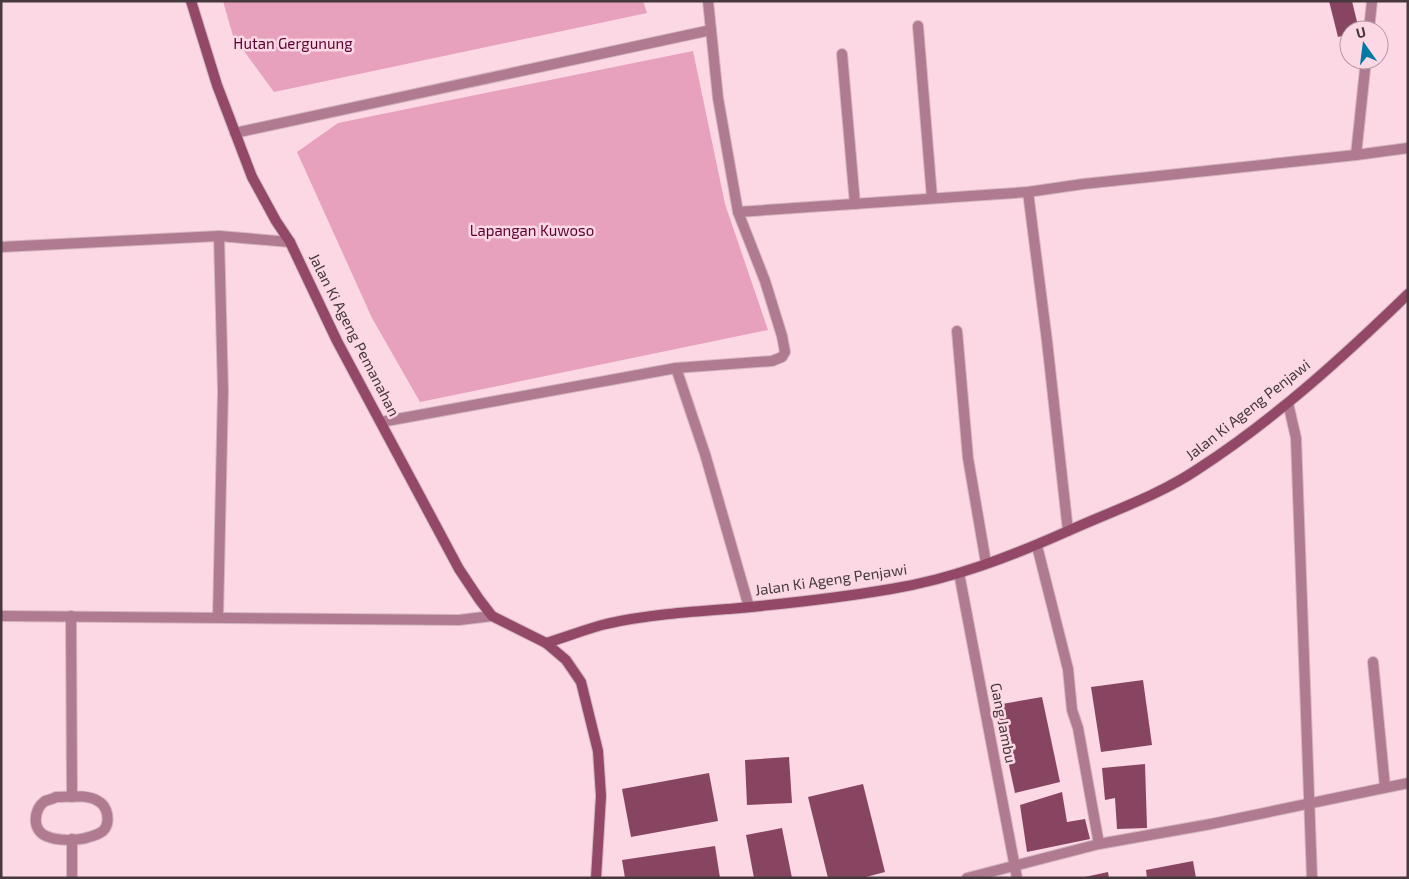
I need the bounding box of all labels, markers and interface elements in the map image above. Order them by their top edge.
north arrow [1339,20,1389,70]
text: U [1354,22,1367,41]
park label: Hutan Gergunung [233,34,353,52]
park label: Lapangan Kuwoso [470,221,594,239]
street label: Jalan Ki Ageng Pemanahan [306,250,404,419]
street label: Jalan Ki Ageng Penjawi [1181,355,1314,464]
street label: Jalan Ki Ageng Penjawi [754,559,908,600]
street label: Gang Jambu [987,681,1021,764]

